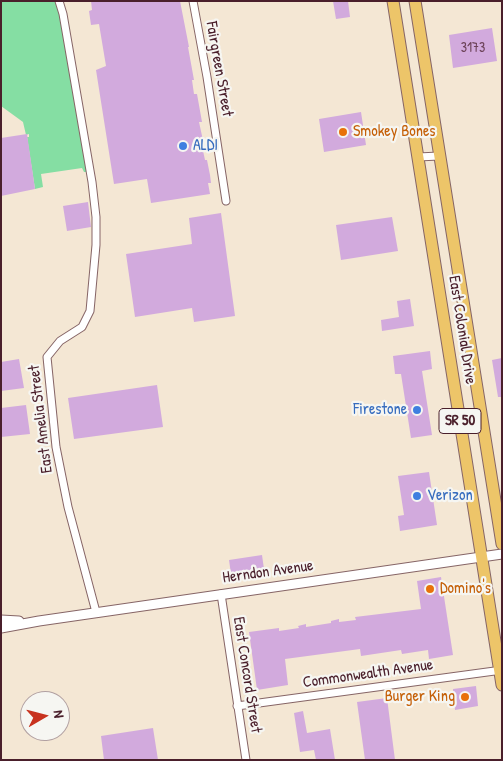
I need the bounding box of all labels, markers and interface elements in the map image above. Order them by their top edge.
street label: Fairgreen Street [201,20,237,118]
house number: 3173 [461,40,485,56]
place label: Smokey Bones [353,122,435,142]
marker: Smokey Bones [337,126,349,138]
place label: ALDI [193,136,218,156]
marker: ALDI [177,140,189,152]
street label: East Colonial Drive [444,274,480,386]
street label: East Amelia Street [25,364,57,474]
place label: Firestone [353,400,407,420]
marker: Firestone [411,404,423,416]
road number: SR 50 [439,408,481,434]
place label: Verizon [427,486,473,506]
marker: Verizon [411,490,423,502]
street label: Herndon Avenue [221,556,315,588]
place label: Domino's [440,579,491,599]
marker: Domino's [424,583,436,595]
street label: East Concord Street [228,616,266,734]
street label: Commonwealth Avenue [302,655,434,693]
place label: Burger King [385,687,455,707]
north arrow [20,691,70,741]
marker: Burger King [459,691,471,703]
text: N [49,709,69,719]

